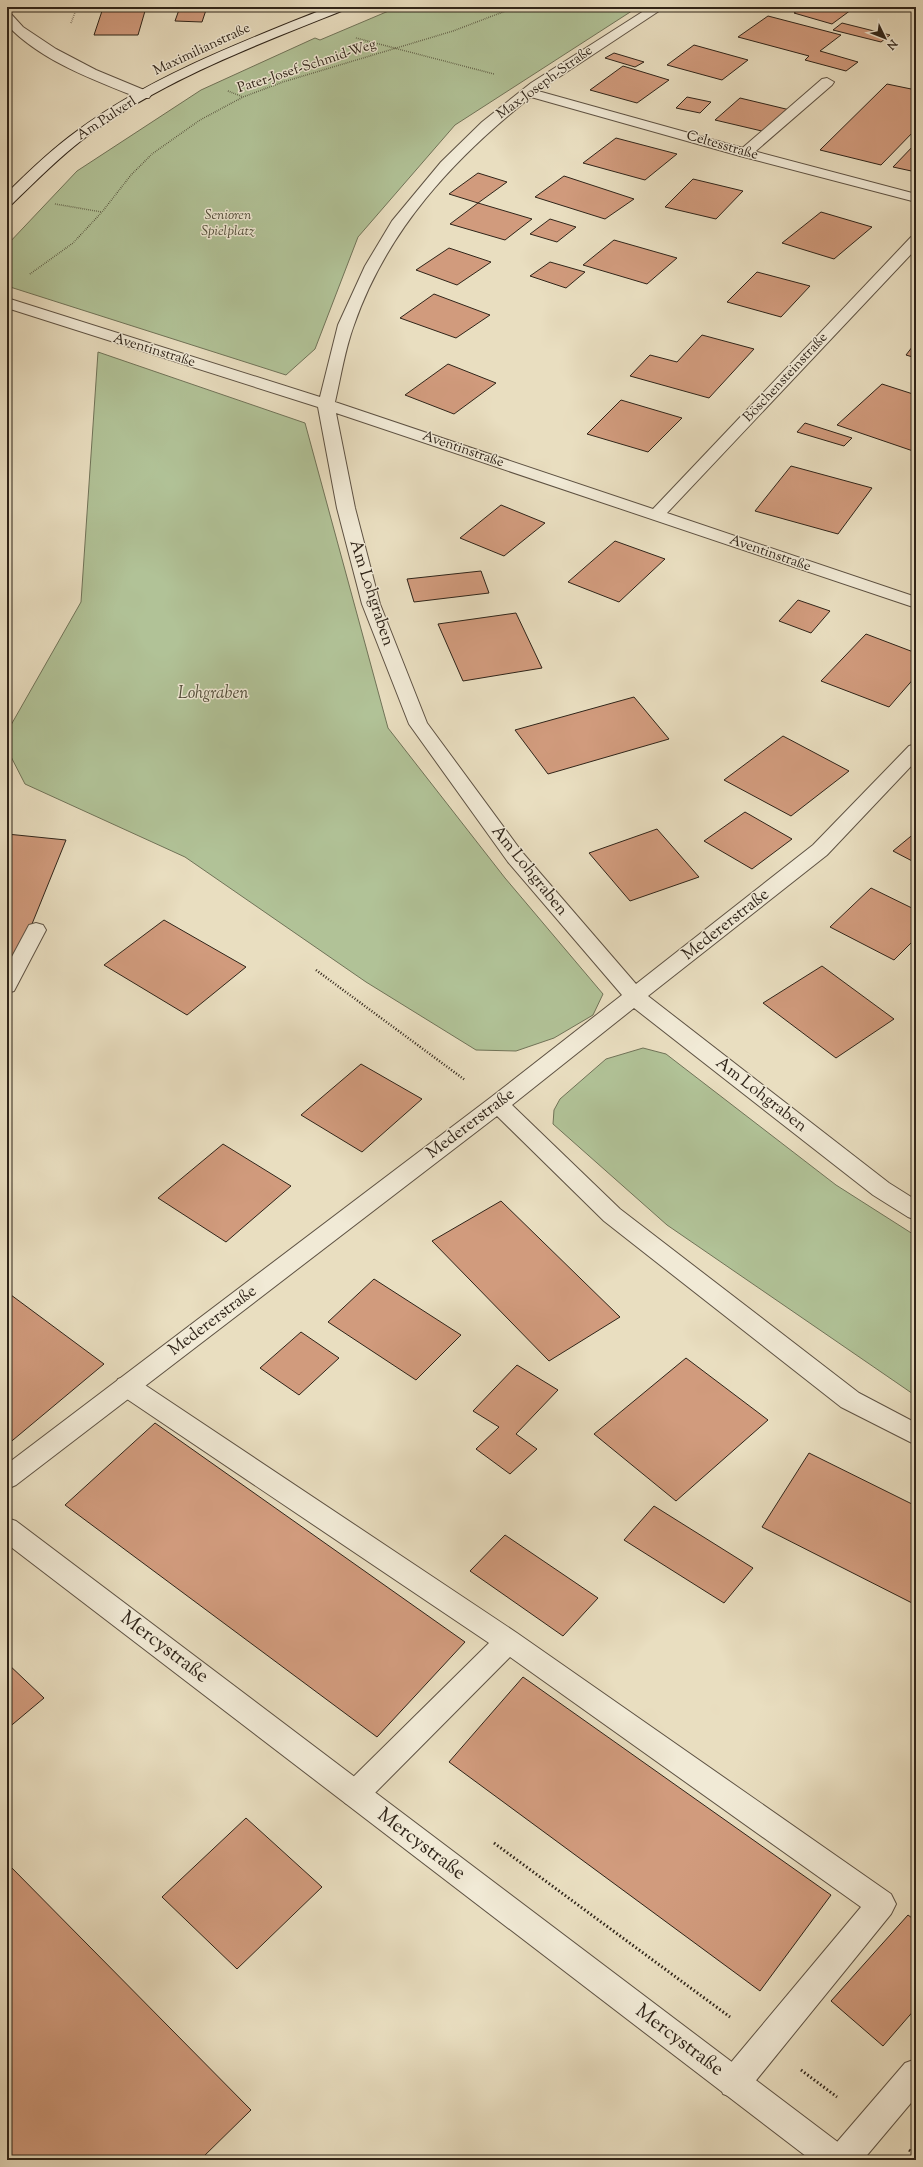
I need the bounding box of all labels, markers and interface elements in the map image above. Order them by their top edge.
north arrow [865,18,905,58]
street label: Maximilianstraße [150,19,254,81]
street label: Pater-Josef-Schmid-Weg [235,35,379,99]
text: N [883,35,901,53]
street label: Max-Joseph-Straße [493,41,597,125]
street label: Am Pulverl [73,92,141,146]
street label: Celtesstraße [684,126,760,166]
park label: Senioren Spielplatz [201,206,255,242]
street label: Aventinstraße [110,329,198,373]
street label: Böschensteinstraße [739,329,833,427]
street label: Aventinstraße [420,427,506,473]
street label: Aventinstraße [727,531,813,577]
street label: Am Lohgraben [343,537,399,649]
park label: Lohgraben [178,682,248,706]
street label: Am Lohgraben [485,821,573,921]
street label: Medererstraße [677,883,775,967]
street label: Am Lohgraben [710,1052,812,1138]
street label: Medererstraße [422,1083,520,1165]
street label: Medererstraße [164,1280,262,1362]
street label: Mercystraße [114,1605,214,1691]
street label: Mercystraße [371,1802,471,1888]
street label: Mercystraße [629,1998,729,2084]

